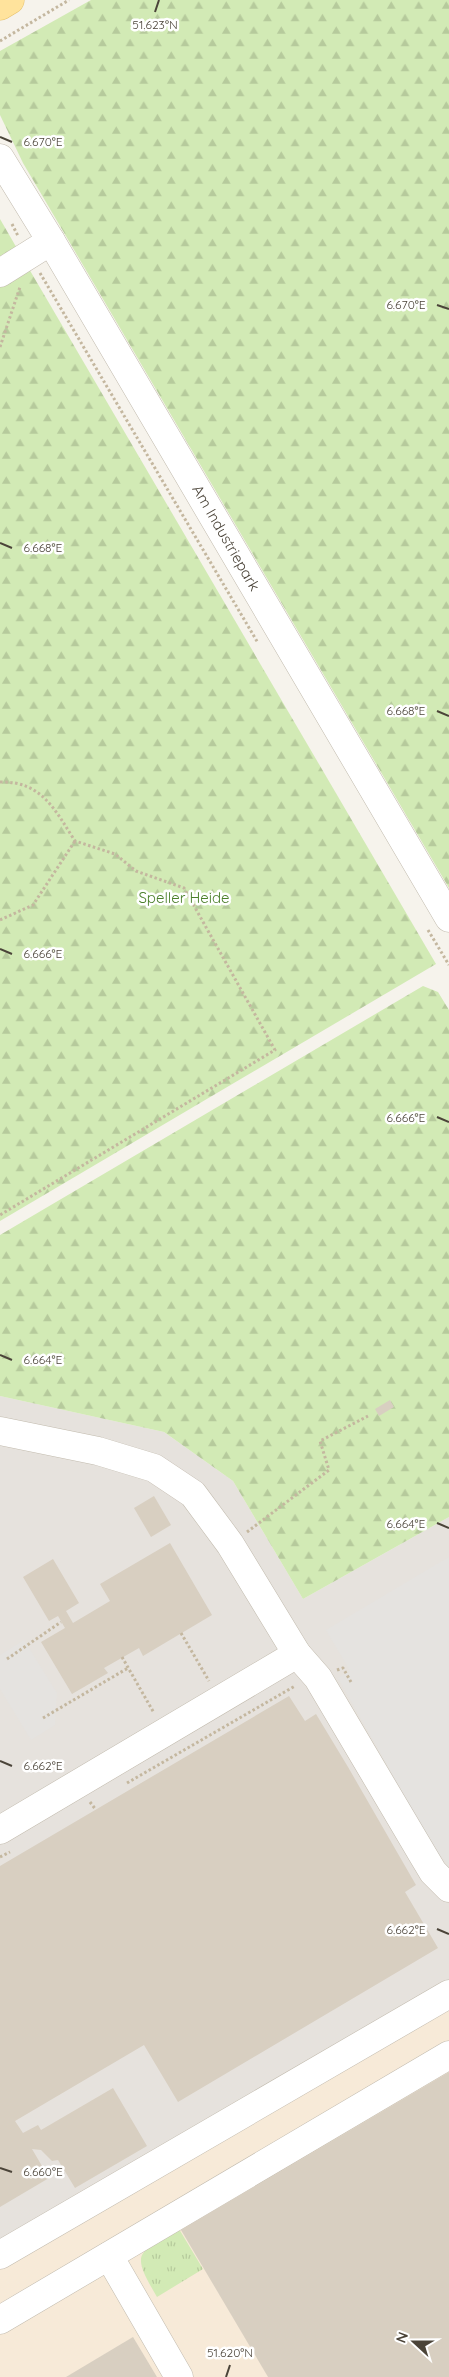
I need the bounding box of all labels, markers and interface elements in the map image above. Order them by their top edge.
text: 51.623°N [132,17,178,32]
text: 6.670°E [23,134,63,149]
text: 6.670°E [386,297,426,312]
street label: Am Industriepark [188,481,264,594]
text: 6.668°E [24,540,63,555]
text: 6.668°E [387,703,426,718]
park label: Speller Heide [138,888,230,907]
text: 6.666°E [24,946,63,961]
text: 6.666°E [387,1110,426,1125]
text: 6.664°E [24,1352,63,1367]
text: 6.664°E [387,1516,426,1531]
text: 6.662°E [24,1758,63,1773]
text: 6.662°E [387,1922,426,1937]
text: 6.660°E [23,2164,63,2179]
north arrow [389,2317,439,2367]
text: N [392,2329,412,2345]
text: 51.620°N [207,2345,253,2360]

